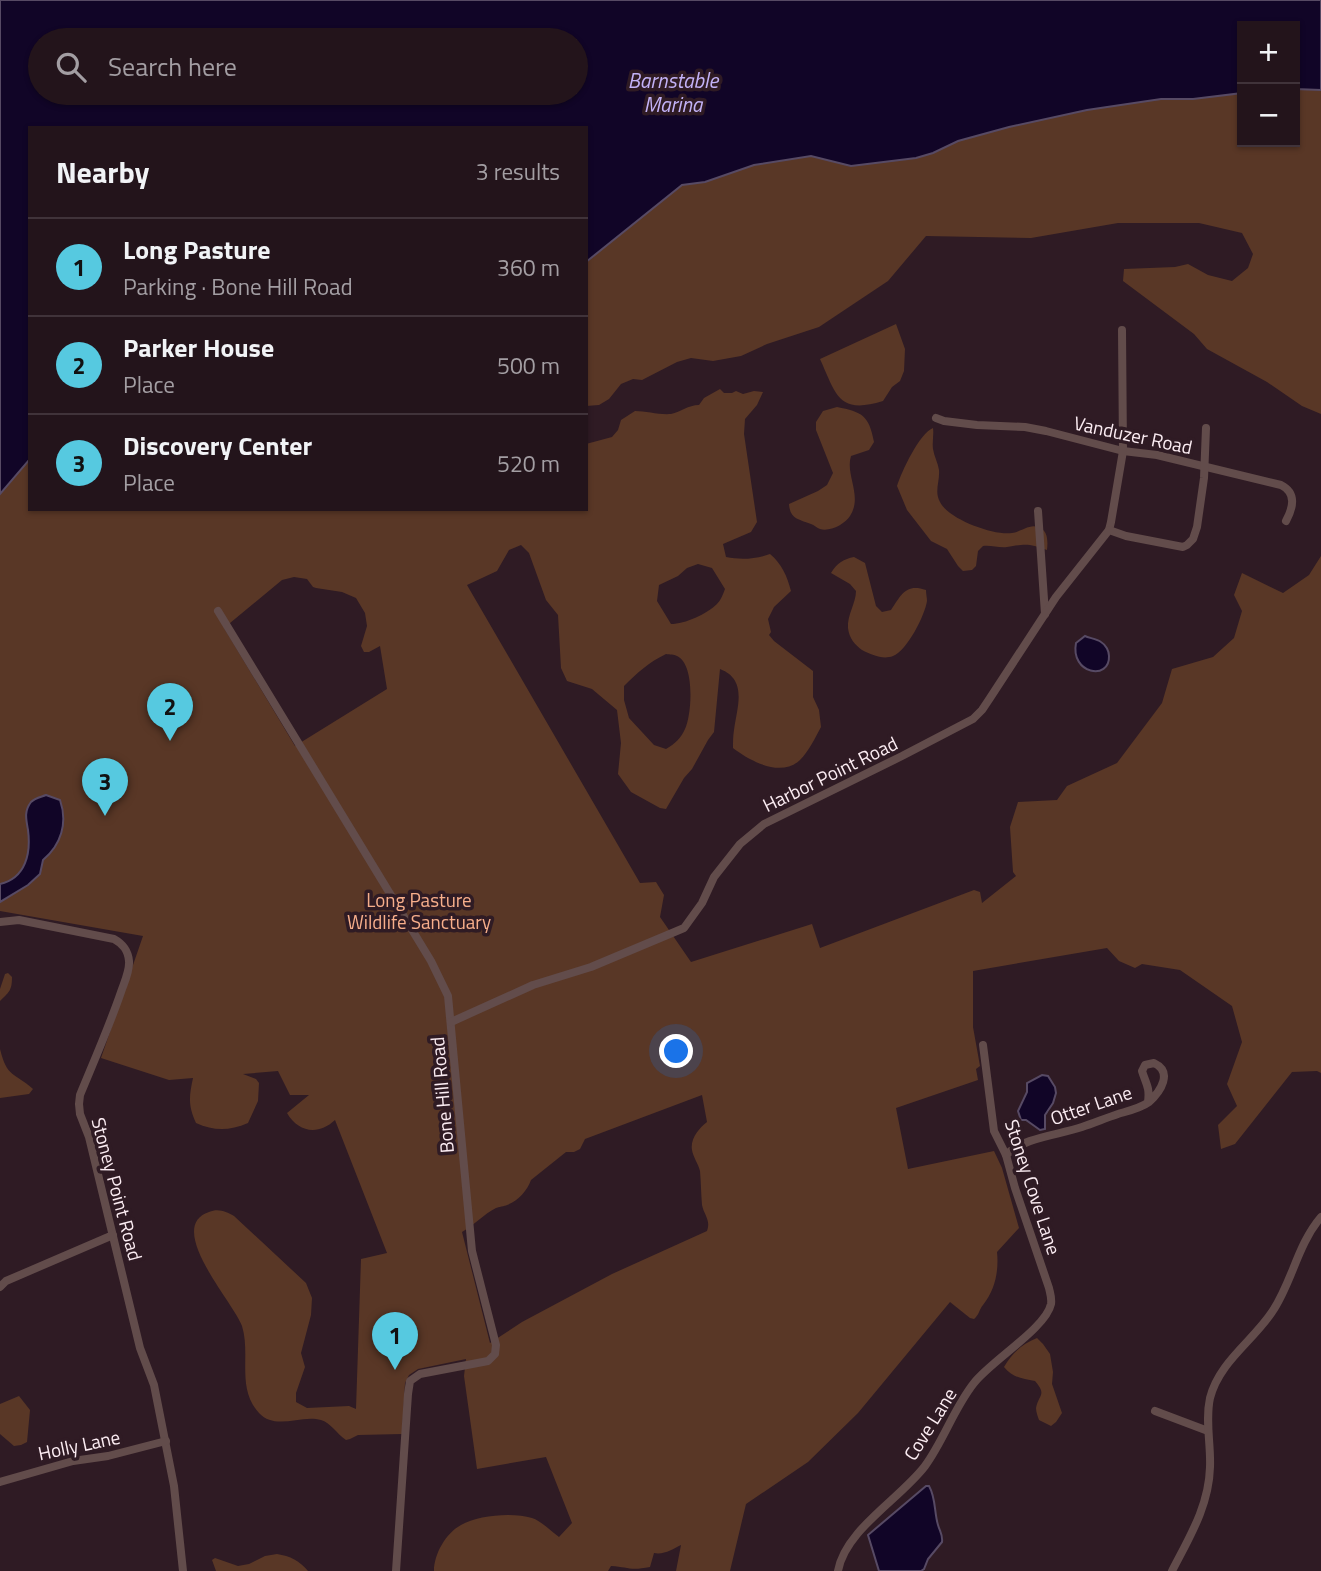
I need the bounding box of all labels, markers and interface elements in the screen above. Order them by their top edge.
map controls [1237,21,1300,147]
button: + [1237,21,1300,84]
search box [28,28,588,105]
text: Search here [108,47,237,86]
icon: search [52,48,90,86]
water label: Barnstable Marina [628,64,720,120]
button: − [1237,84,1300,147]
text: Nearby [56,149,149,195]
text: 3 results [476,154,560,189]
text: Long Pasture [123,230,271,269]
text: 1 [73,250,85,285]
text: 360 m [497,250,560,285]
text: Parking · Bone Hill Road [123,269,353,304]
text: Parker House [123,328,274,367]
text: 2 [73,348,85,383]
text: 500 m [497,348,560,383]
text: Place [123,367,175,402]
street label: Vanduzer Road [1071,408,1195,461]
text: Discovery Center [123,426,312,465]
text: 3 [73,446,85,481]
text: 520 m [497,446,560,481]
text: Place [123,465,175,500]
pin: 2 [147,683,193,741]
street label: Harbor Point Road [757,728,902,819]
pin: 3 [82,758,128,816]
park label: Long Pasture Wildlife Sanctuary [347,885,491,936]
your location [659,1034,693,1068]
street label: Bone Hill Road [422,1036,461,1154]
street label: Otter Lane [1046,1077,1136,1132]
street label: Stoney Point Road [84,1114,151,1264]
street label: Stoney Cove Lane [998,1115,1069,1258]
pin: 1 [372,1312,418,1370]
street label: Cove Lane [896,1382,963,1466]
street label: Holly Lane [35,1422,123,1467]

